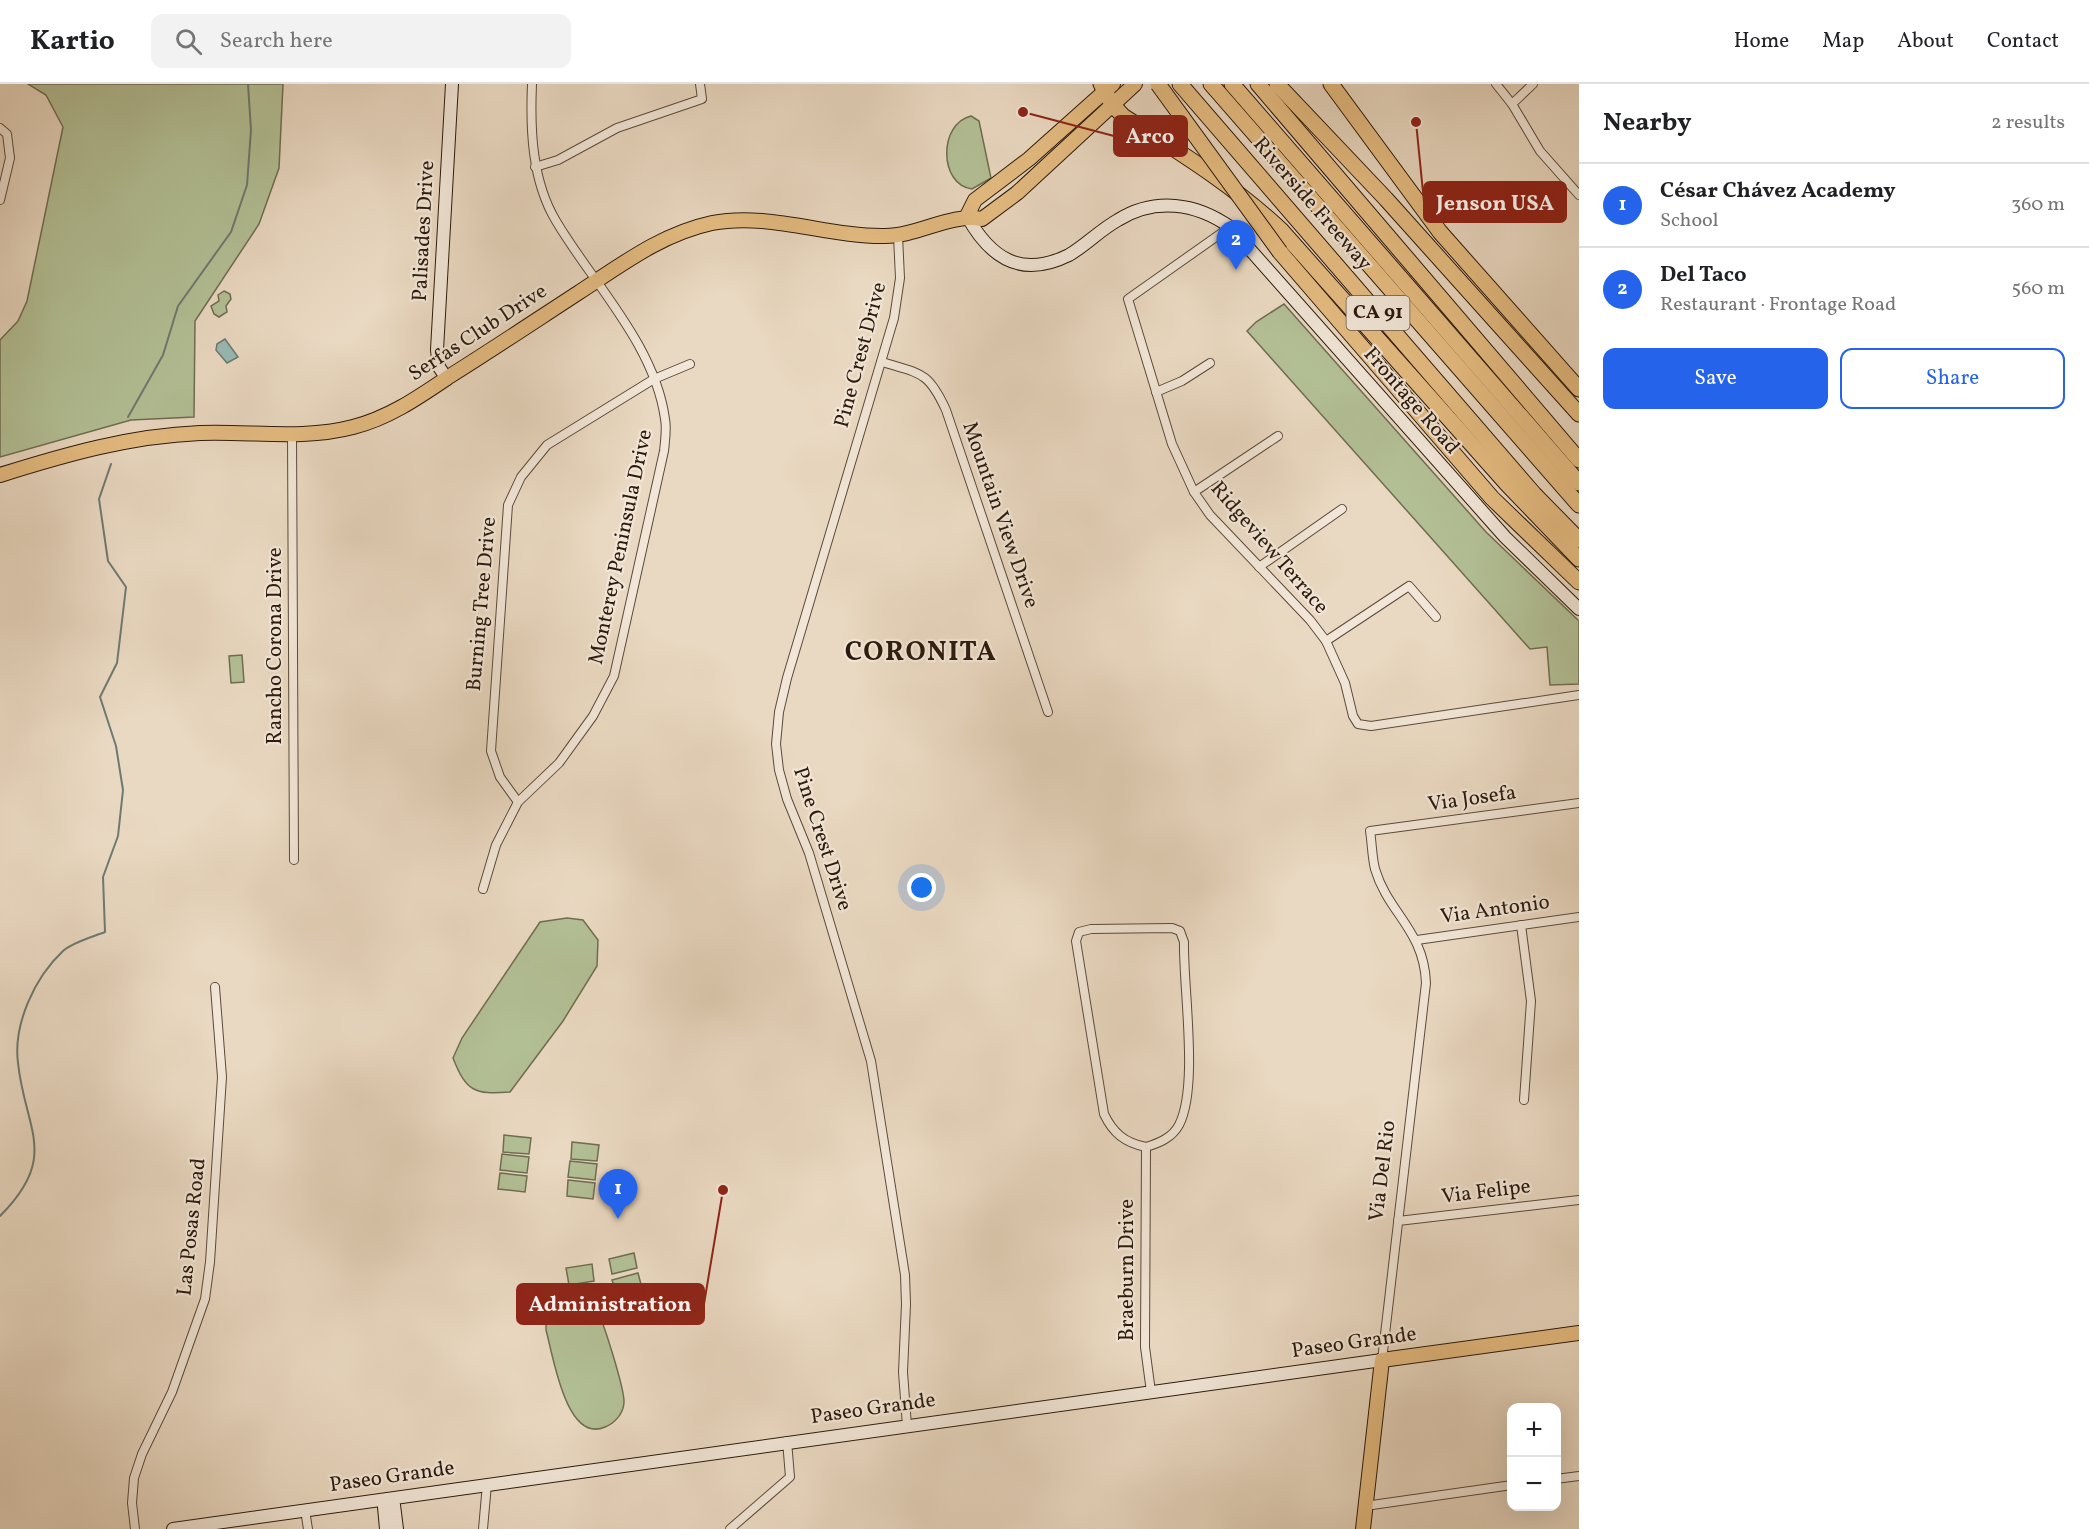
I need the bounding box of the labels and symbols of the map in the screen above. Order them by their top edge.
callout: Arco [1114,116,1187,156]
text: Arco [1126,122,1174,153]
street label: Riverside Freeway [1246,131,1379,278]
street label: Palisades Drive [406,160,442,302]
callout: Jenson USA [1424,182,1566,222]
text: Jenson USA [1435,189,1554,220]
pin: 2 [1216,220,1256,270]
street label: Serfas Club Drive [403,277,553,389]
street label: Pine Crest Drive [828,279,894,431]
road number: CA 91 [1346,296,1410,330]
street label: Frontage Road [1356,341,1466,461]
street label: Mountain View Drive [954,418,1046,612]
street label: Monterey Peninsula Drive [582,427,660,667]
street label: Ridgeview Terrace [1203,475,1335,621]
street label: Burning Tree Drive [460,515,504,692]
street label: Rancho Corona Drive [261,547,290,745]
district label: CORONITA [845,634,997,672]
street label: Pine Crest Drive [785,763,859,915]
street label: Via Josefa [1426,778,1518,820]
your location [907,873,936,902]
street label: Via Antonio [1439,888,1551,932]
street label: Via Del Rio [1362,1119,1404,1223]
street label: Las Posas Road [170,1157,214,1297]
pin: 1 [598,1170,638,1219]
street label: Via Felipe [1440,1172,1532,1212]
street label: Braeburn Drive [1113,1199,1142,1341]
callout: Administration [517,1284,704,1324]
text: Administration [529,1290,691,1321]
street label: Paseo Grande [1290,1320,1418,1366]
street label: Paseo Grande [809,1386,937,1432]
street label: Paseo Grande [328,1454,456,1500]

